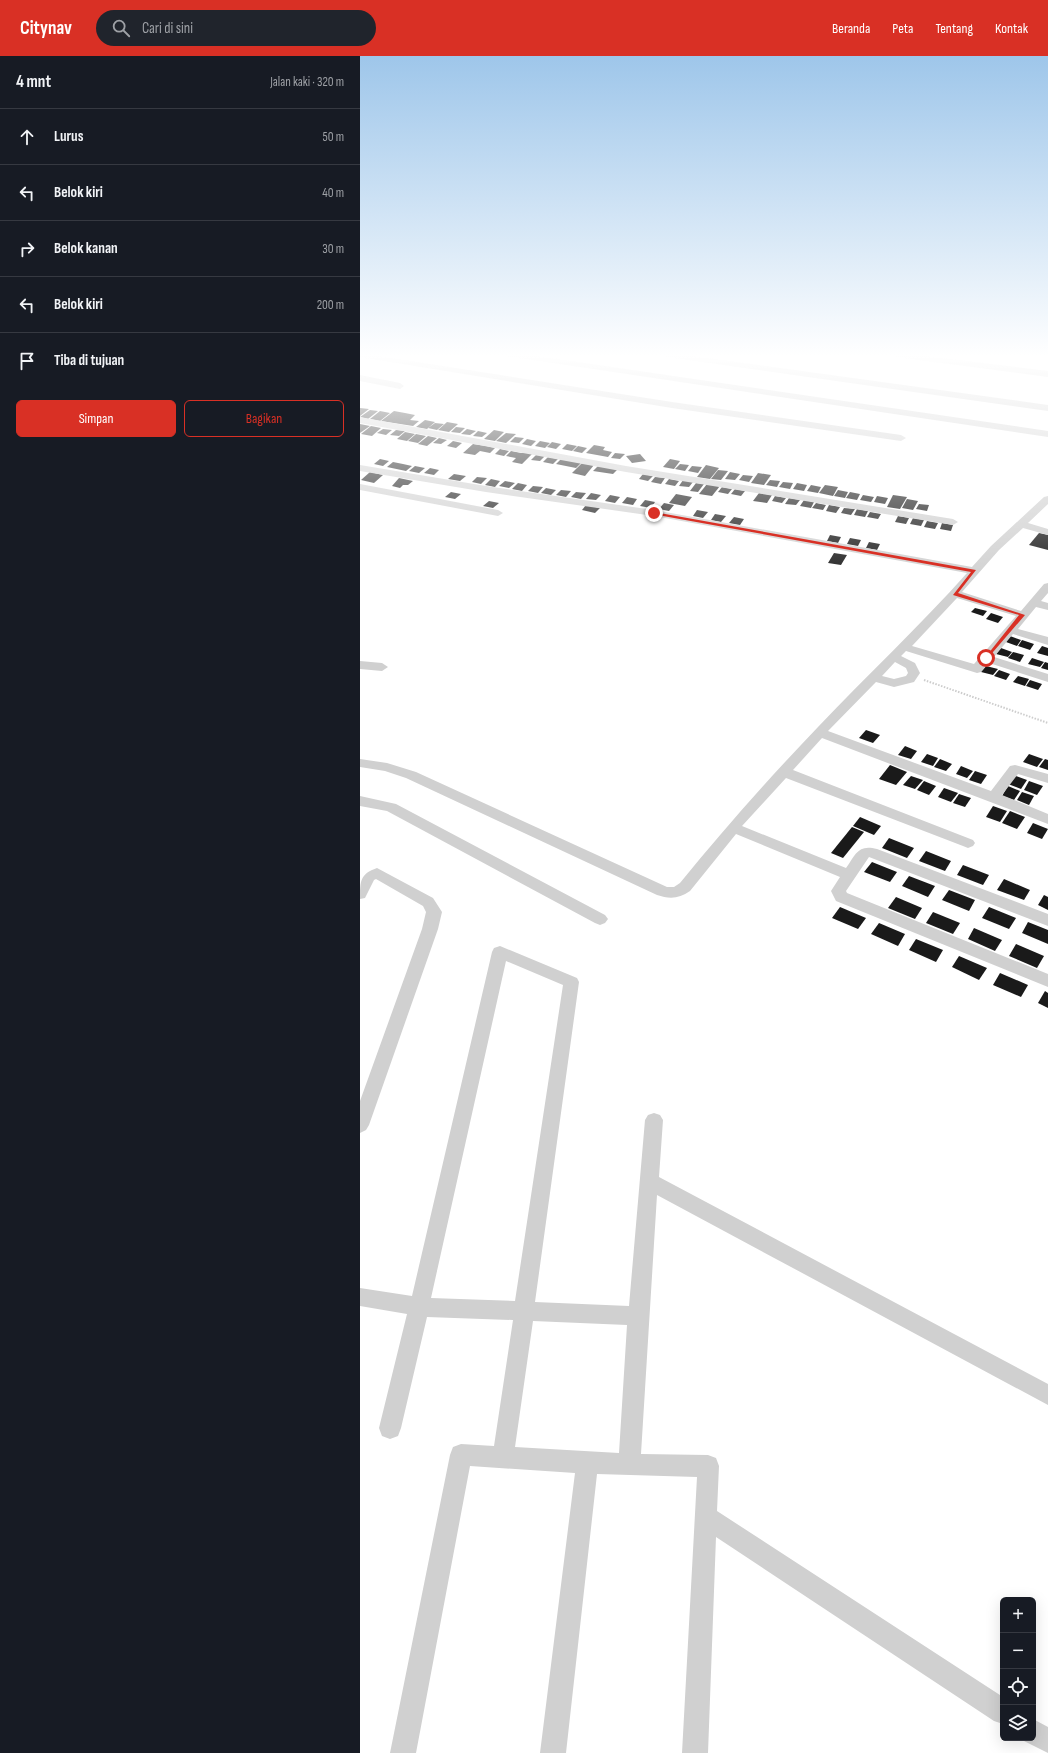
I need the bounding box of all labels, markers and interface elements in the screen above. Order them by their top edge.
search box [96,10,376,46]
text: Citynav [20,17,72,40]
icon: search [110,17,132,39]
text: Cari di sini [142,19,193,38]
text: Beranda [832,20,870,37]
text: Peta [892,20,913,37]
text: Tentang [935,20,973,37]
text: Kontak [995,20,1028,37]
text: 4 mnt [16,72,51,92]
text: Jalan kaki · 320 m [270,74,344,90]
icon: ahead [16,126,38,148]
text: Lurus [54,127,83,146]
text: 50 m [323,129,344,145]
icon: left [16,182,38,204]
text: Belok kiri [54,183,103,202]
text: 40 m [322,185,344,201]
icon: right [16,238,38,260]
text: Belok kanan [54,239,118,258]
text: 30 m [322,241,344,257]
icon: left [16,294,38,316]
text: Belok kiri [54,295,103,314]
text: 200 m [317,297,344,313]
icon: arrive [16,350,38,372]
text: Tiba di tujuan [54,351,124,370]
button: Simpan [16,400,176,437]
button: Bagikan [184,400,344,437]
route end [645,504,663,522]
route start [977,649,995,667]
map controls [1000,1597,1036,1741]
button: + [1000,1597,1036,1633]
button: − [1000,1633,1036,1669]
button: locate [1000,1669,1036,1705]
button: layers [1000,1705,1036,1741]

